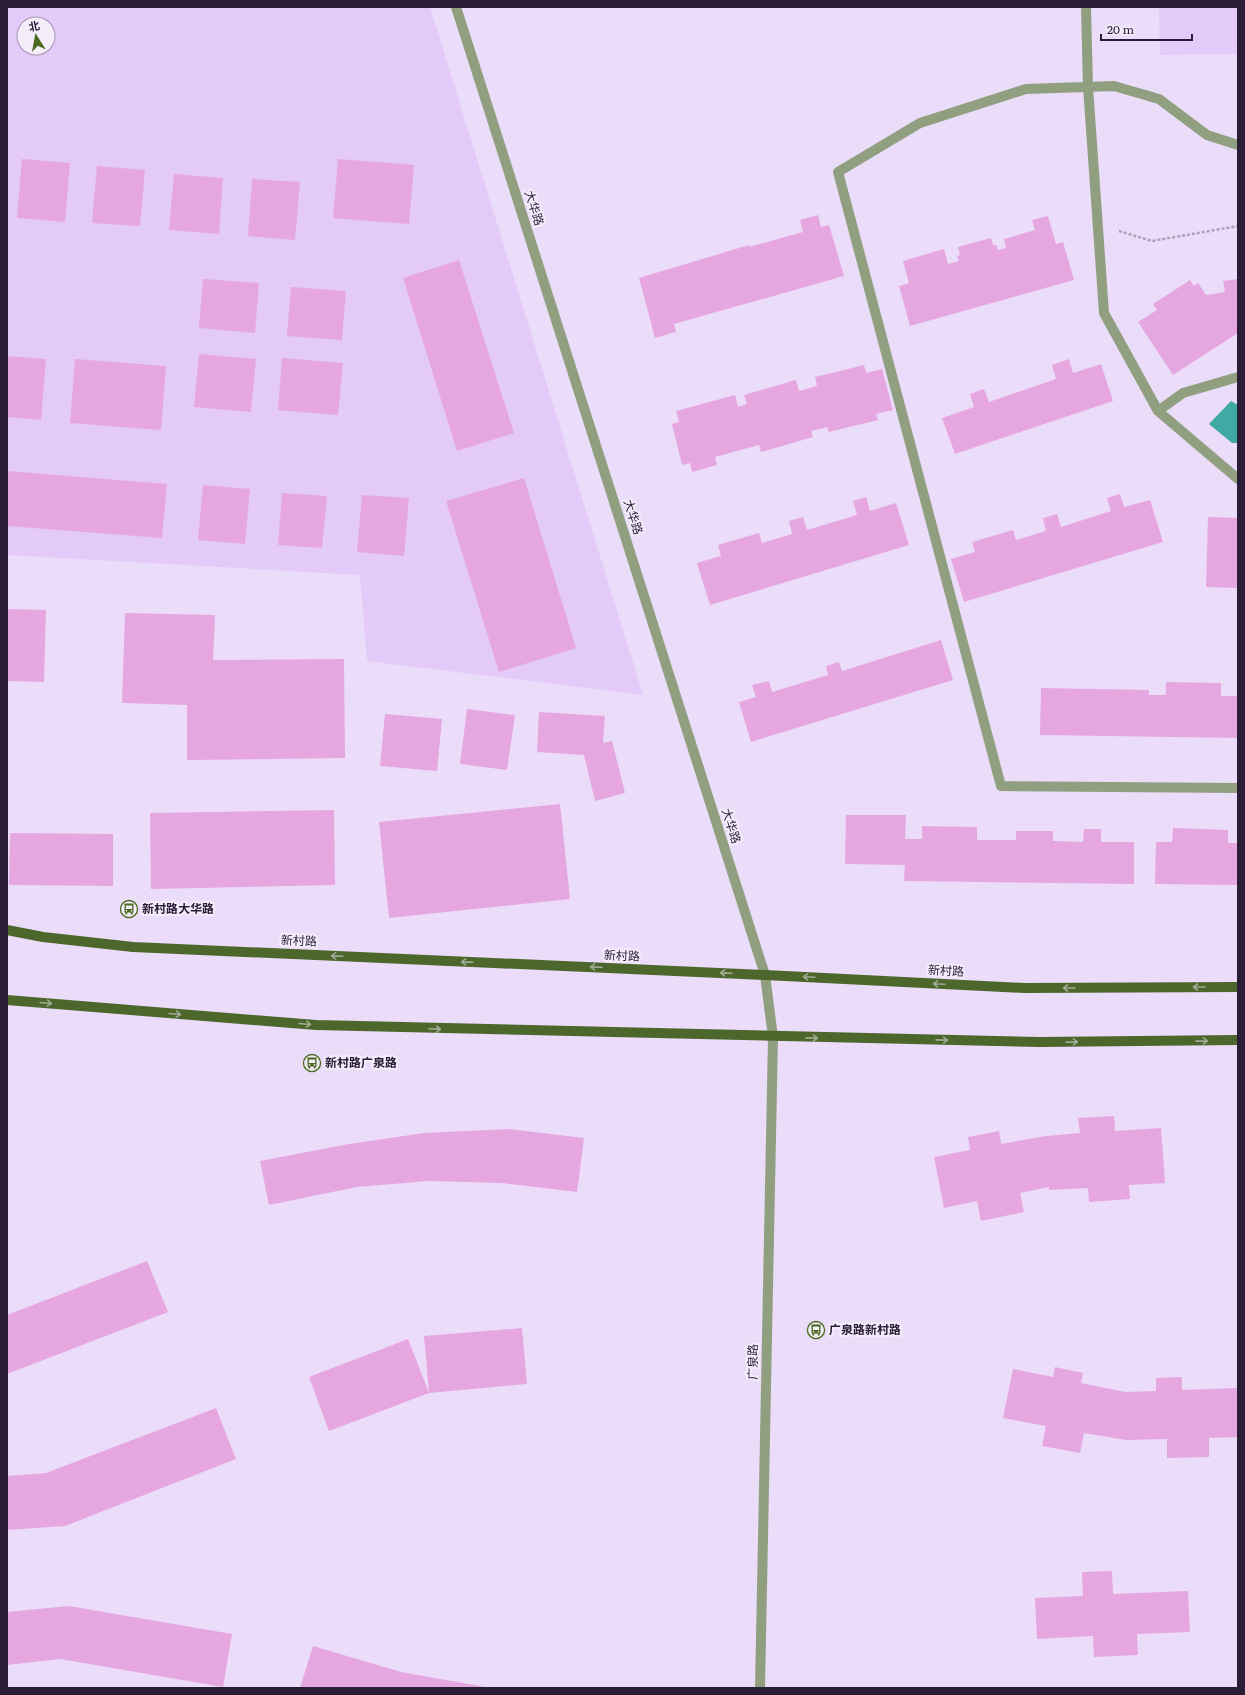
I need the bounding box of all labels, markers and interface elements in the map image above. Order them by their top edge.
north arrow [16,16,56,56]
text: 北 [27,16,41,34]
scale bar [1101,16,1192,42]
text: 20 m [1107,20,1134,38]
street label: 大华路 [521,188,549,228]
street label: 大华路 [620,497,648,537]
street label: 大华路 [718,806,746,846]
bus stop icon: 新村路大华路 [119,899,139,919]
place label: 新村路大华路 [142,899,214,917]
street label: 新村路 [281,930,317,950]
street label: 新村路 [604,945,640,965]
one-way arrow [331,952,344,960]
one-way arrow [461,958,474,965]
street label: 新村路 [928,960,965,980]
one-way arrow [590,964,603,971]
one-way arrow [720,969,733,977]
one-way arrow [803,973,816,981]
one-way arrow [933,980,946,988]
one-way arrow [1193,983,1206,991]
one-way arrow [1063,984,1076,992]
one-way arrow [39,1000,52,1007]
one-way arrow [168,1010,181,1017]
one-way arrow [298,1021,311,1028]
one-way arrow [428,1025,441,1032]
one-way arrow [805,1034,818,1042]
one-way arrow [935,1037,948,1044]
one-way arrow [1195,1037,1208,1044]
one-way arrow [1065,1038,1078,1046]
bus stop icon: 新村路广泉路 [302,1053,322,1073]
place label: 新村路广泉路 [325,1053,397,1071]
bus stop icon: 广泉路新村路 [806,1320,826,1340]
place label: 广泉路新村路 [829,1320,901,1338]
street label: 广泉路 [743,1344,761,1380]

